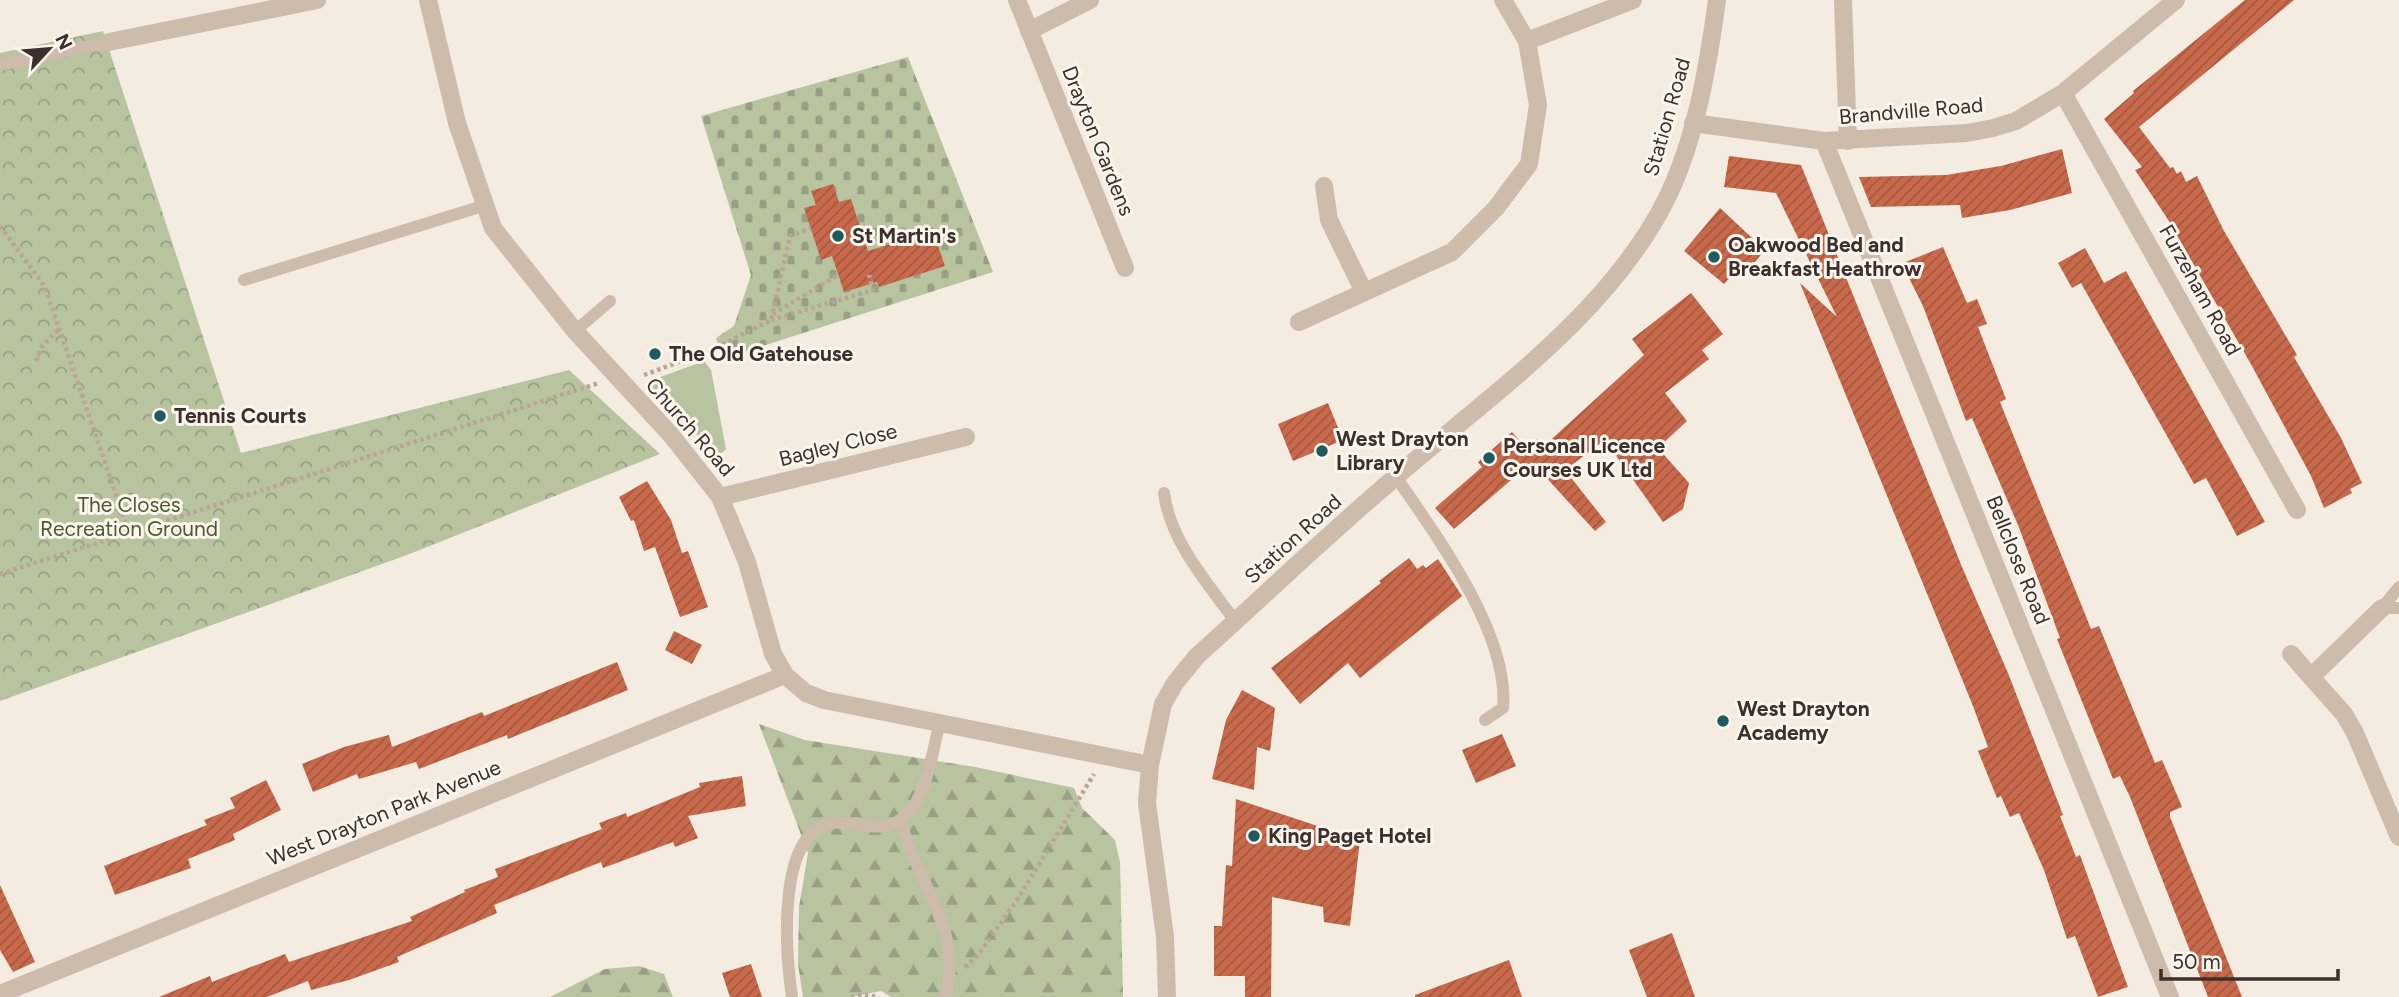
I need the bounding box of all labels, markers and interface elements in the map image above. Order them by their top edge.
north arrow [14,14,84,84]
text: N [50,30,77,53]
street label: Station Road [1638,55,1695,179]
street label: Drayton Gardens [1057,62,1140,219]
street label: Brandville Road [1838,92,1984,129]
street label: Furzeham Road [2154,220,2247,360]
place label: St Martin's [852,223,956,248]
marker: St Martin's [830,228,846,244]
place label: Oakwood Bed and Breakfast Heathrow [1728,232,1922,281]
marker: Oakwood Bed and Breakfast Heathrow [1706,249,1722,265]
place label: The Old Gatehouse [669,341,854,366]
marker: The Old Gatehouse [647,346,663,362]
street label: Church Road [641,372,740,481]
place label: Tennis Courts [174,403,306,428]
marker: Tennis Courts [152,408,168,424]
street label: Bagley Close [776,418,900,471]
place label: West Drayton Library [1336,426,1469,475]
place label: Personal Licence Courses UK Ltd [1503,433,1666,482]
marker: West Drayton Library [1314,443,1330,459]
marker: Personal Licence Courses UK Ltd [1481,450,1497,466]
street label: Station Road [1239,489,1346,589]
park label: The Closes Recreation Ground [40,492,218,541]
street label: Bellclose Road [1981,492,2056,628]
place label: West Drayton Academy [1737,696,1870,745]
marker: West Drayton Academy [1715,713,1731,729]
street label: West Drayton Park Avenue [263,754,504,871]
place label: King Paget Hotel [1268,823,1431,848]
marker: King Paget Hotel [1246,828,1262,844]
scale bar [2161,937,2338,981]
text: 50 m [2172,949,2221,974]

